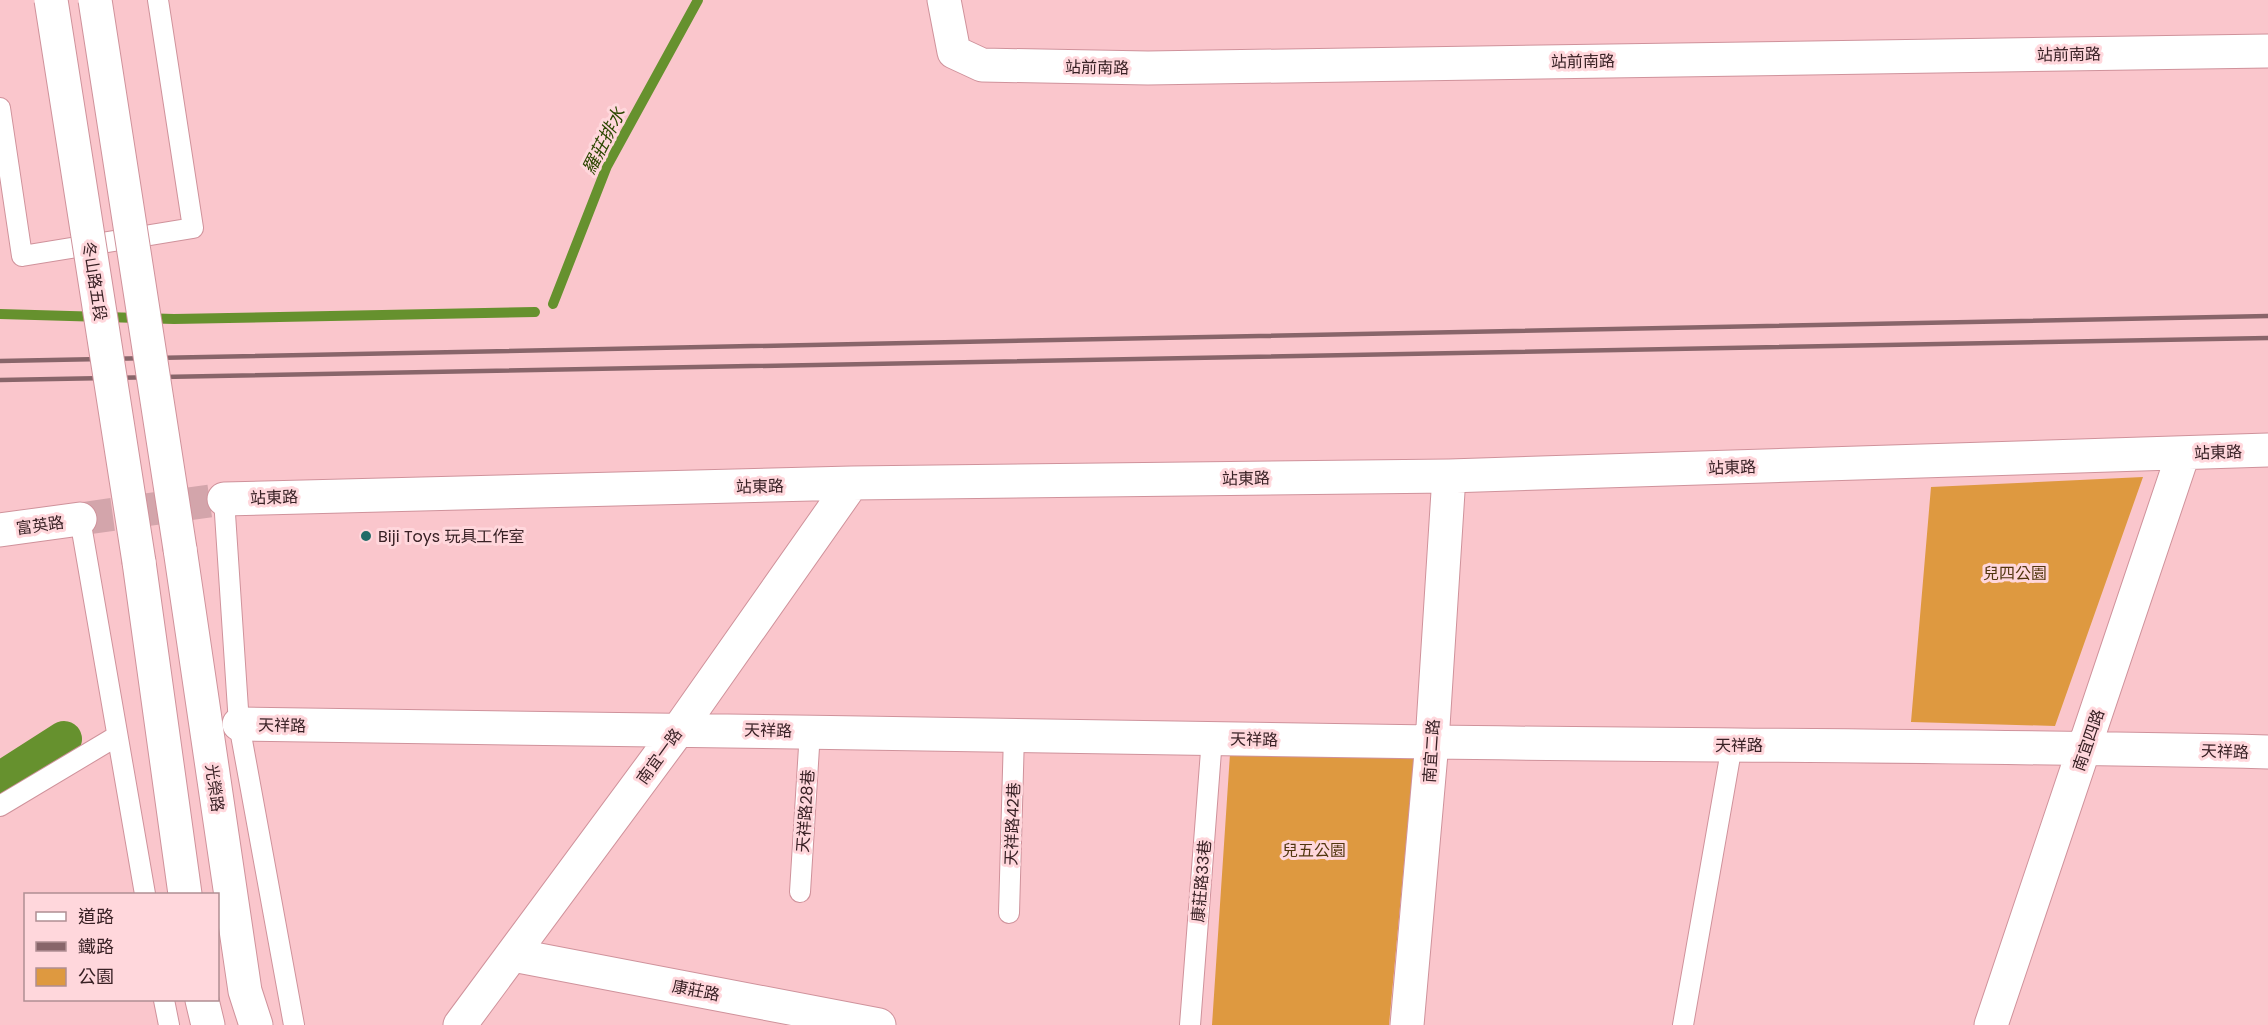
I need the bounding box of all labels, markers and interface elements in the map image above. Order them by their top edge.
street label: 站前南路 [2037,42,2101,67]
street label: 站前南路 [1551,49,1615,74]
street label: 站前南路 [1065,55,1129,80]
water label: 羅莊排水 [576,102,631,179]
street label: 冬山路五段 [77,240,112,322]
street label: 站東路 [2194,440,2242,465]
street label: 站東路 [1708,455,1756,480]
street label: 站東路 [1222,467,1270,490]
street label: 站東路 [736,475,784,498]
street label: 站東路 [250,485,298,510]
street label: 富英路 [15,511,65,540]
place label: Biji Toys 玩具工作室 [378,525,524,548]
marker: Biji Toys 玩具工作室 [359,529,373,543]
park label: 兒四公園 [1983,562,2047,585]
street label: 南宜四路 [2067,706,2110,774]
street label: 天祥路 [258,714,306,737]
street label: 南宜二路 [1418,718,1445,784]
street label: 天祥路 [744,719,792,742]
street label: 南宜一路 [631,724,688,789]
street label: 天祥路 [1230,728,1278,751]
street label: 天祥路 [1715,734,1763,757]
street label: 天祥路 [2201,739,2249,764]
street label: 光榮路 [200,763,229,813]
street label: 天祥路28巷 [791,769,820,853]
street label: 天祥路42巷 [1000,782,1025,866]
street label: 康莊路33巷 [1186,839,1217,923]
park label: 兒五公園 [1282,839,1346,862]
legend [24,893,219,1001]
text: 道路 [78,904,114,929]
text: 鐵路 [78,934,114,959]
text: 公園 [78,964,114,989]
street label: 康莊路 [670,975,722,1006]

